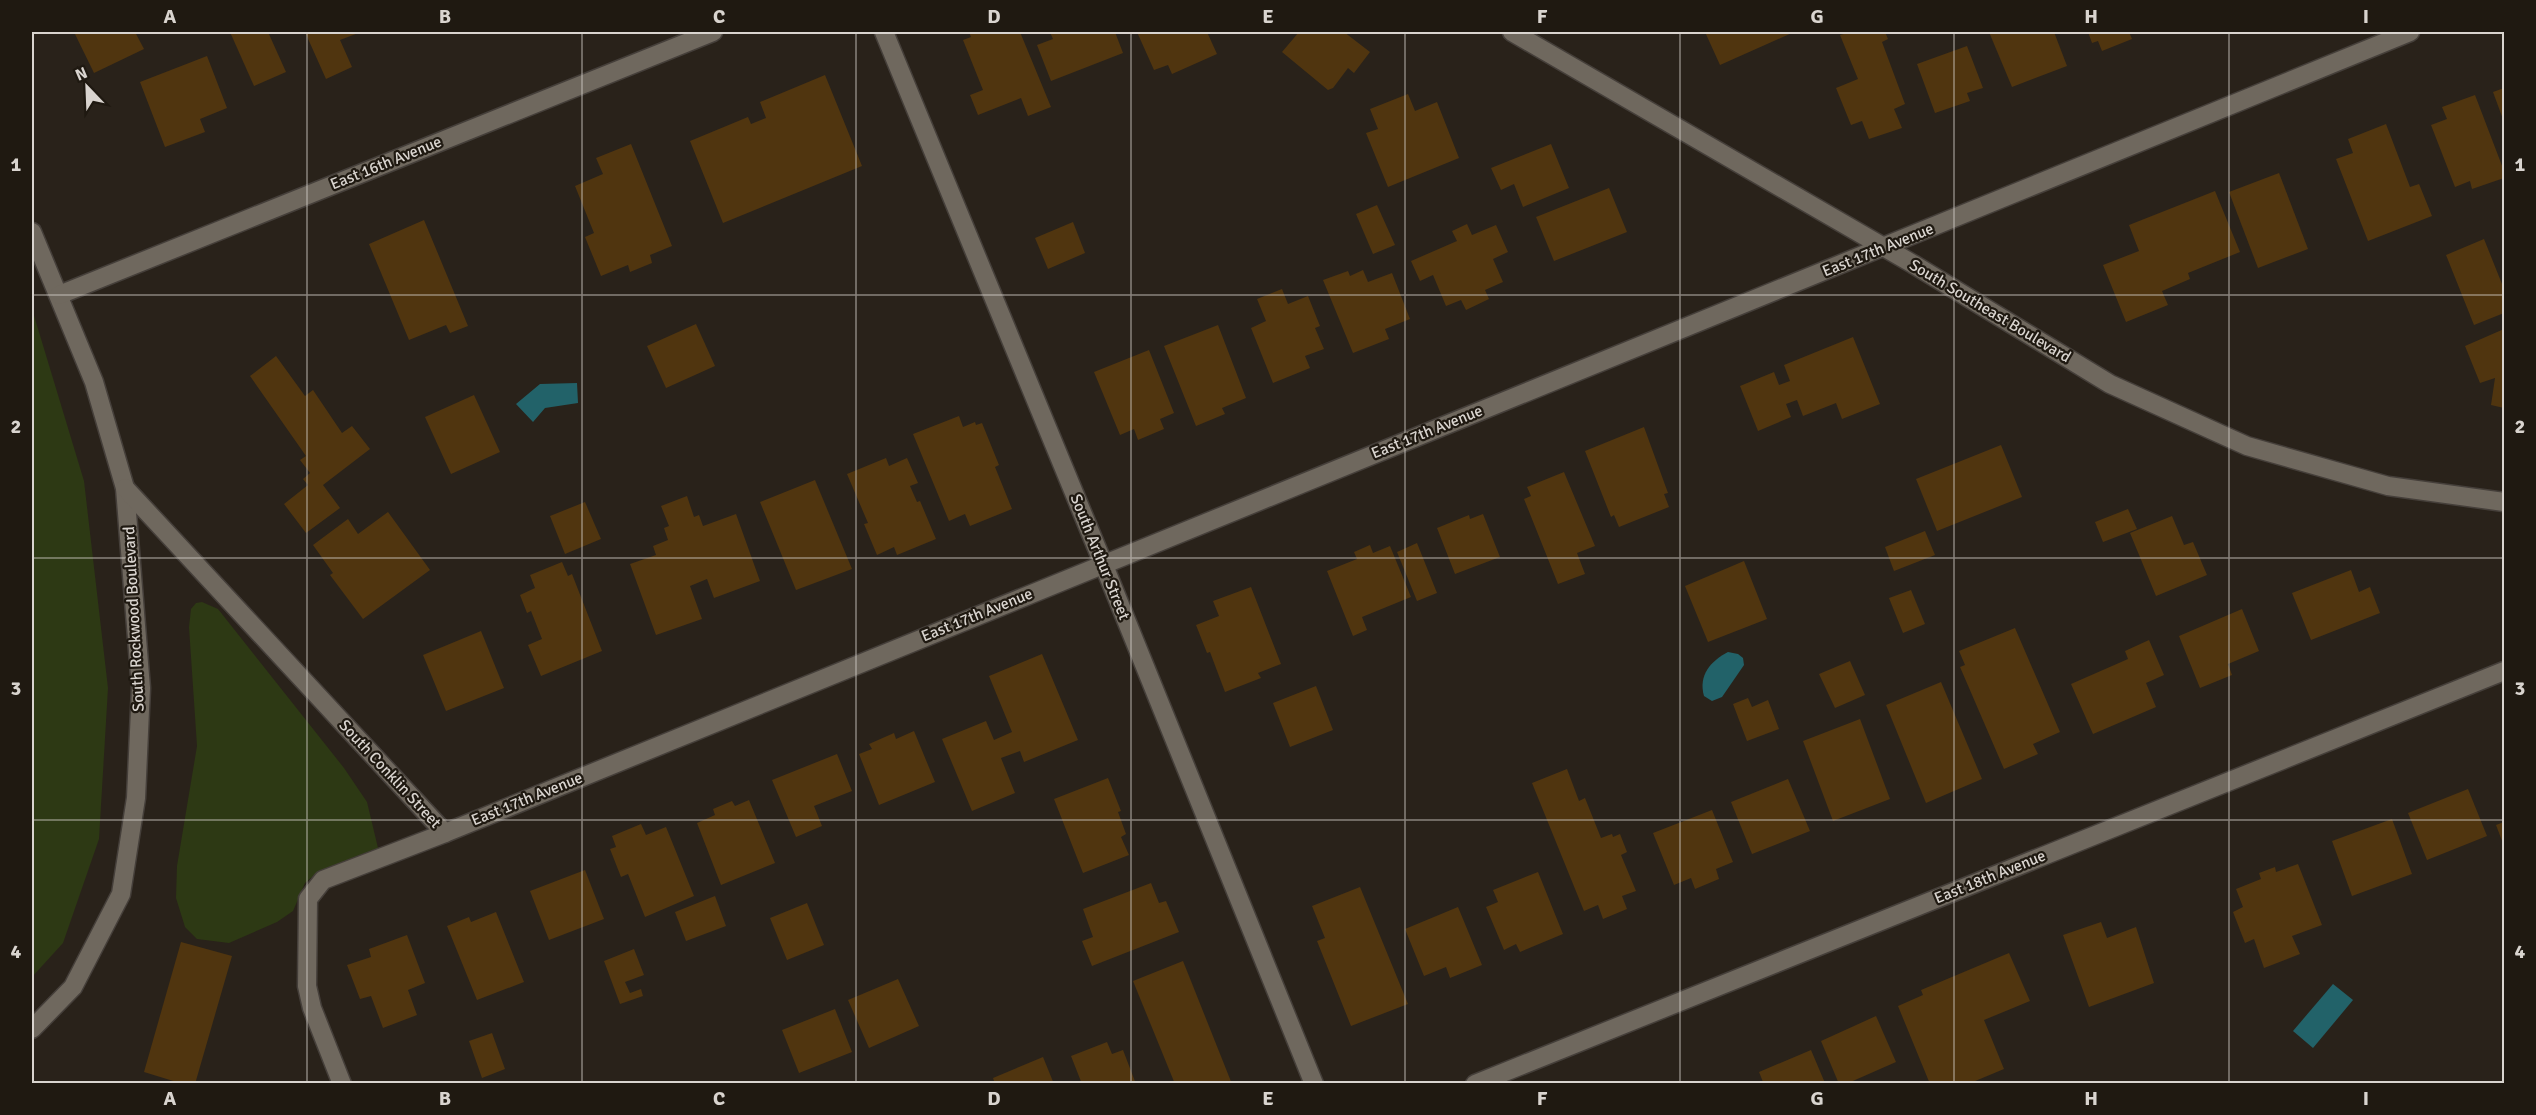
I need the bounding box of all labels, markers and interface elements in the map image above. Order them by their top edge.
text: A [164,4,177,29]
text: B [439,4,451,29]
text: C [713,4,725,29]
text: D [987,4,1001,29]
text: E [1262,4,1274,29]
text: F [1537,4,1548,29]
text: G [1810,4,1824,29]
text: H [2084,4,2098,29]
text: I [2363,4,2369,29]
north arrow [57,57,117,117]
text: N [72,63,91,85]
street label: East 16th Avenue [327,132,445,194]
text: 1 [11,152,22,177]
text: 1 [2515,152,2526,177]
street label: East 17th Avenue [1819,219,1937,281]
street label: South Southeast Boulevard [1906,255,2074,367]
street label: East 17th Avenue [1368,401,1486,463]
text: 2 [11,414,21,439]
text: 2 [2515,414,2525,439]
street label: South Arthur Street [1066,491,1135,623]
street label: South Rockwood Boulevard [119,526,149,712]
street label: East 17th Avenue [918,584,1036,646]
text: 3 [11,676,21,701]
text: 3 [2515,676,2525,701]
street label: South Conklin Street [335,716,446,833]
street label: East 17th Avenue [468,768,586,830]
street label: East 18th Avenue [1931,846,2049,908]
text: 4 [11,939,22,964]
text: 4 [2515,939,2526,964]
text: A [164,1086,177,1111]
text: B [439,1086,451,1111]
text: C [713,1086,725,1111]
text: D [987,1086,1001,1111]
text: E [1262,1086,1274,1111]
text: F [1537,1086,1548,1111]
text: G [1810,1086,1824,1111]
text: H [2084,1086,2098,1111]
text: I [2363,1086,2369,1111]

